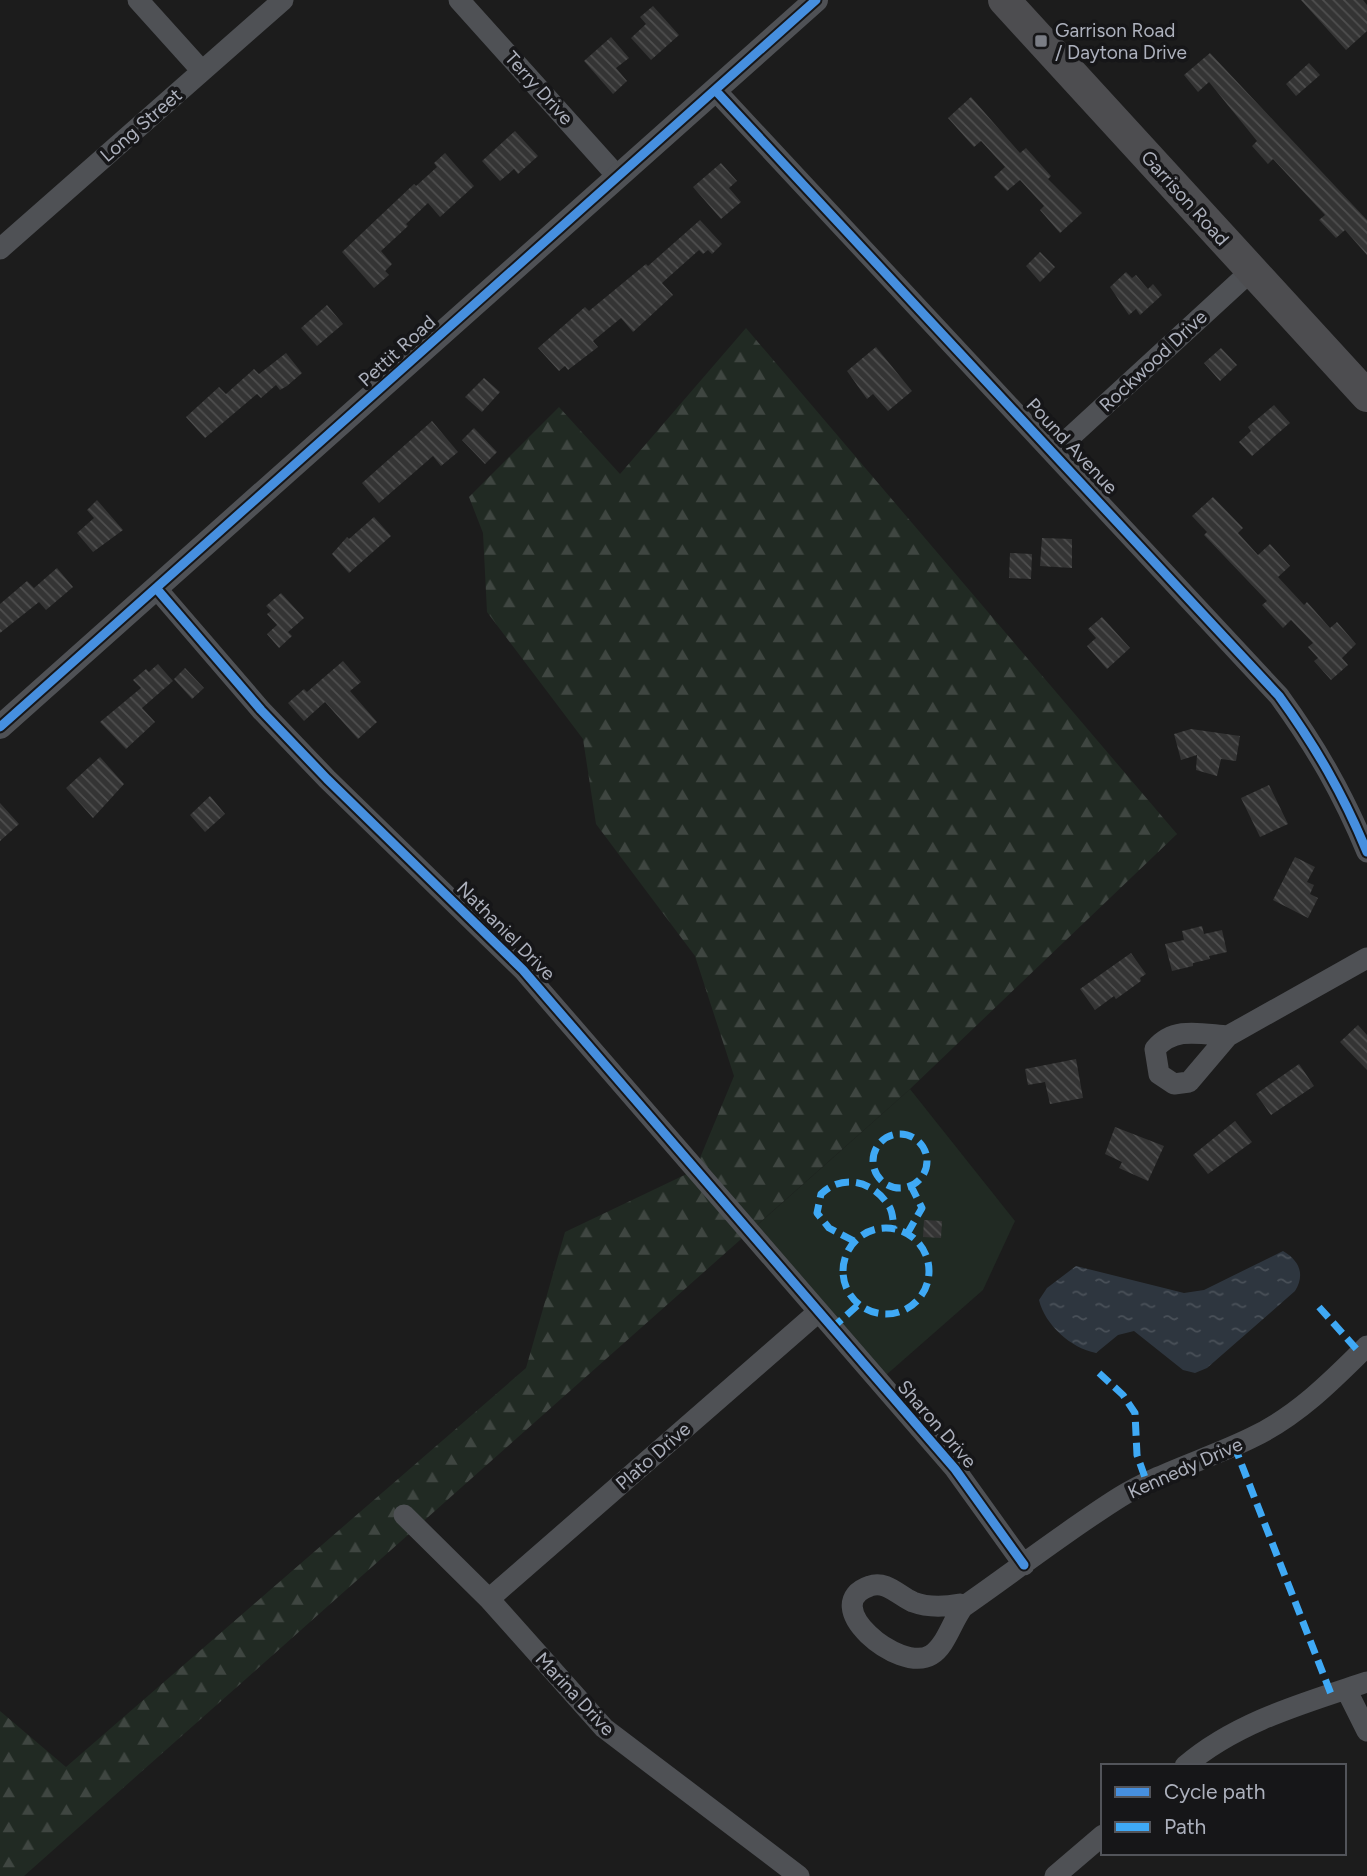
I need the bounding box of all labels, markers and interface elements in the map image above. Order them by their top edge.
place label: Garrison Road / Daytona Drive [1055,19,1187,64]
marker: Garrison Road / Daytona Drive [1033,33,1049,49]
street label: Terry Drive [500,46,578,130]
street label: Long Street [96,83,186,167]
street label: Garrison Road [1136,146,1234,250]
street label: Rockwood Drive [1094,305,1212,417]
street label: Pettit Road [354,310,440,392]
street label: Pound Avenue [1022,393,1122,499]
street label: Nathaniel Drive [452,877,560,985]
street label: Sharon Drive [893,1375,981,1473]
street label: Plato Drive [611,1417,695,1495]
street label: Kennedy Drive [1124,1432,1246,1504]
street label: Marina Drive [531,1648,619,1740]
legend [1101,1764,1346,1855]
text: Cycle path [1164,1779,1265,1804]
text: Path [1164,1814,1206,1839]

